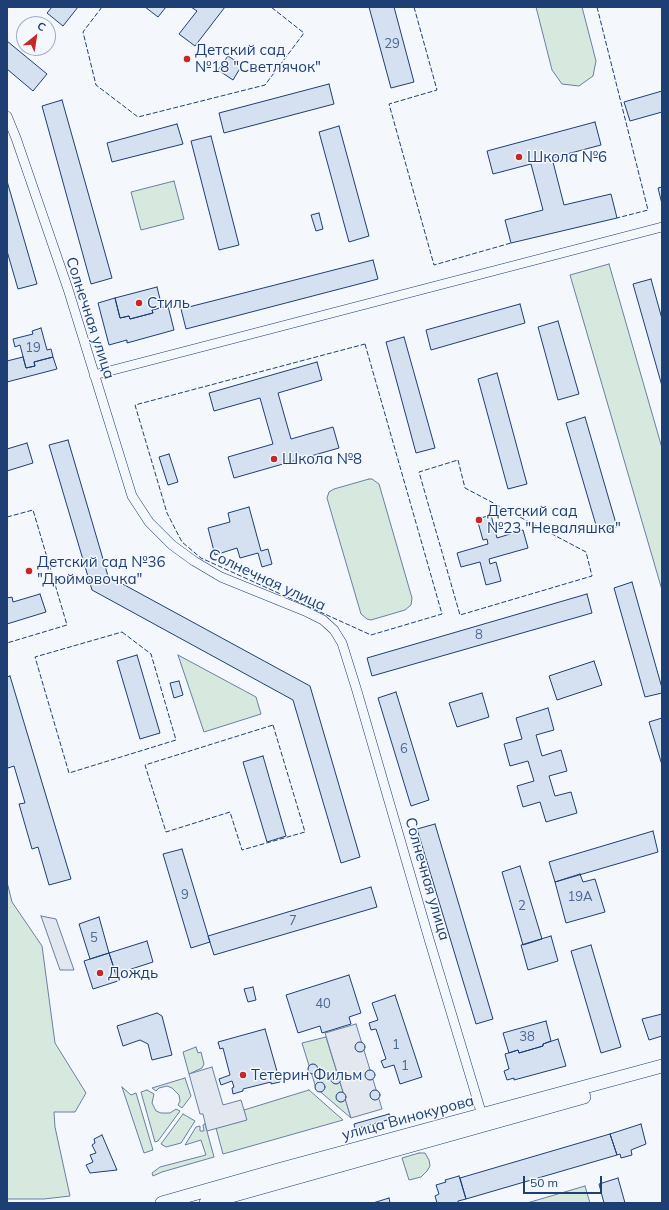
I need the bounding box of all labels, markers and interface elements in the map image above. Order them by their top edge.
north arrow [16,16,56,56]
text: С [35,19,48,34]
house number: 29 [384,36,400,52]
place label: Детский сад №18 "Светлячок" [195,41,321,76]
marker: Детский сад №18 "Светлячок" [182,54,192,64]
place label: Школа №6 [527,148,607,166]
marker: Школа №6 [514,152,524,162]
street label: Солнечная улица [62,255,118,381]
place label: Стиль [147,294,190,312]
marker: Стиль [134,298,144,308]
house number: 19 [25,340,41,356]
place label: Школа №8 [282,450,362,468]
marker: Школа №8 [269,454,279,464]
place label: Детский сад №23 "Неваляшка" [487,502,621,537]
marker: Детский сад №23 "Неваляшка" [474,515,484,525]
street label: Солнечная улица [206,545,328,615]
place label: Детский сад №36 "Дюймовочка" [37,553,166,588]
marker: Детский сад №36 "Дюймовочка" [24,566,34,576]
house number: 8 [475,627,483,643]
house number: 6 [400,741,408,757]
street label: Солнечная улица [401,815,453,943]
house number: 9 [181,887,189,903]
house number: 19А [567,889,593,905]
house number: 2 [518,898,526,914]
house number: 7 [289,913,297,929]
house number: 5 [90,930,98,946]
place label: Дождь [108,964,158,982]
marker: Дождь [95,968,105,978]
house number: 40 [315,996,331,1012]
house number: 38 [519,1029,535,1045]
house number: 1 [392,1037,400,1053]
house number: 1 [401,1058,409,1074]
place label: Тетерин Фильм [251,1066,362,1084]
marker: Тетерин Фильм [238,1070,248,1080]
street label: улица Винокурова [340,1092,476,1144]
scale bar [525,1168,604,1194]
text: 50 m [530,1175,558,1190]

